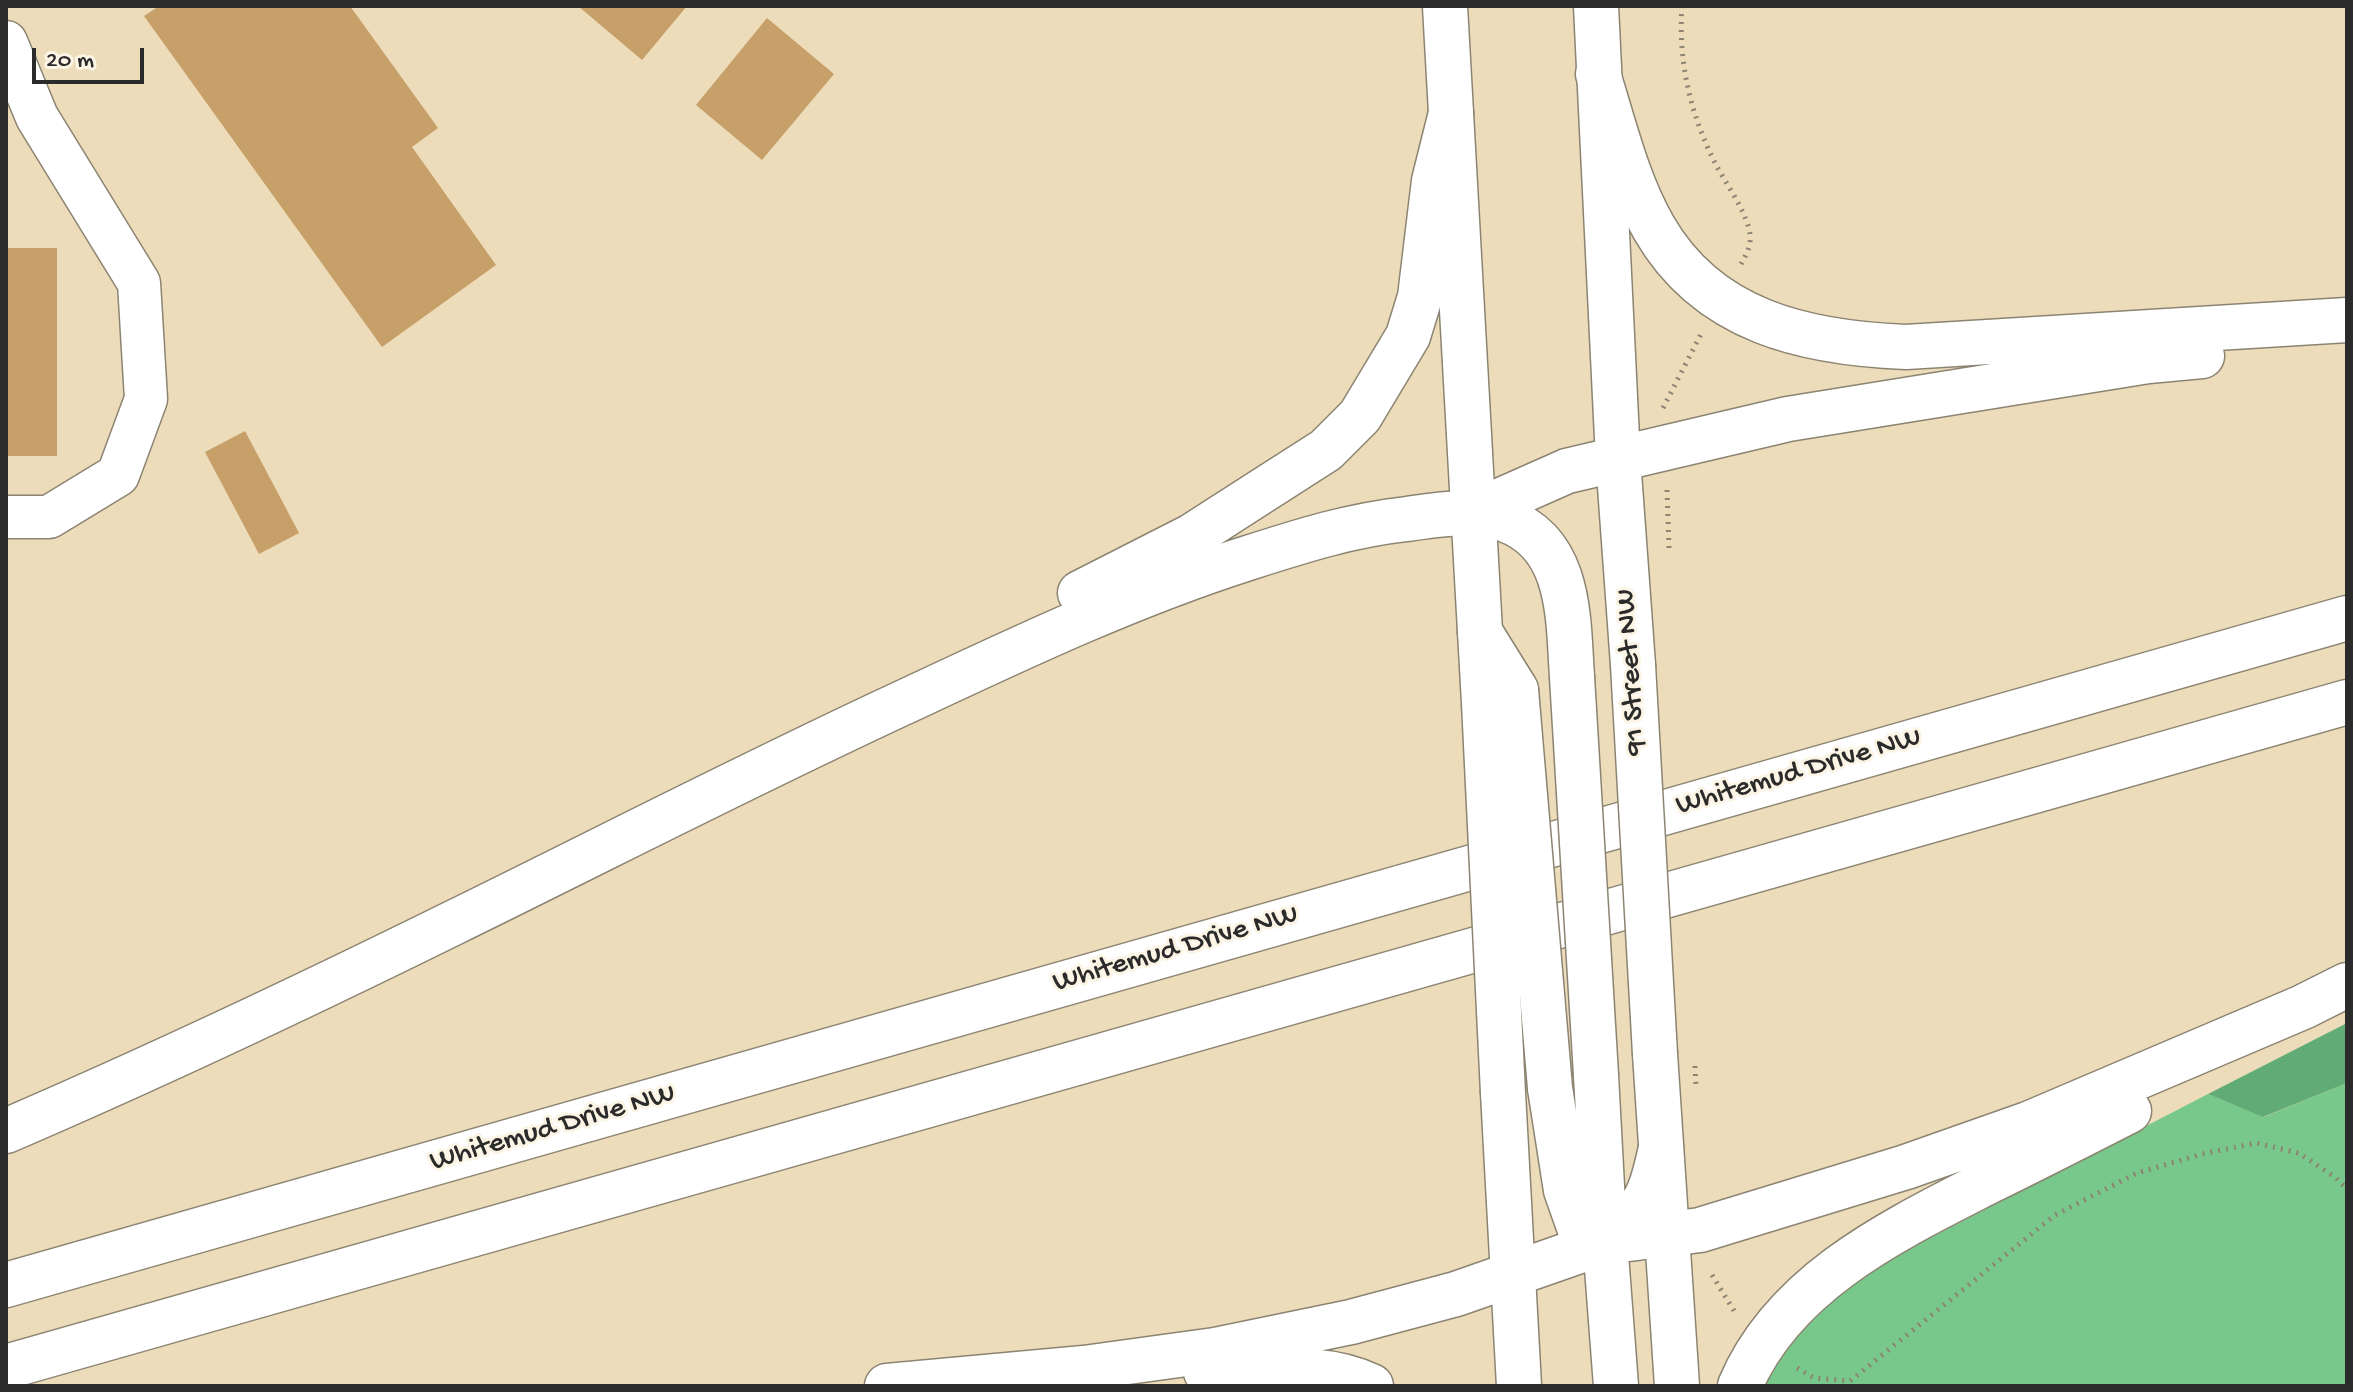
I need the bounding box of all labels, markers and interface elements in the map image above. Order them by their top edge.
scale bar [36,32,148,82]
text: 20 m [46,47,94,76]
street label: 91 Street NW [1609,588,1657,756]
street label: Whitemud Drive NW [1672,721,1926,825]
street label: Whitemud Drive NW [1049,898,1303,1002]
street label: Whitemud Drive NW [426,1077,680,1181]

